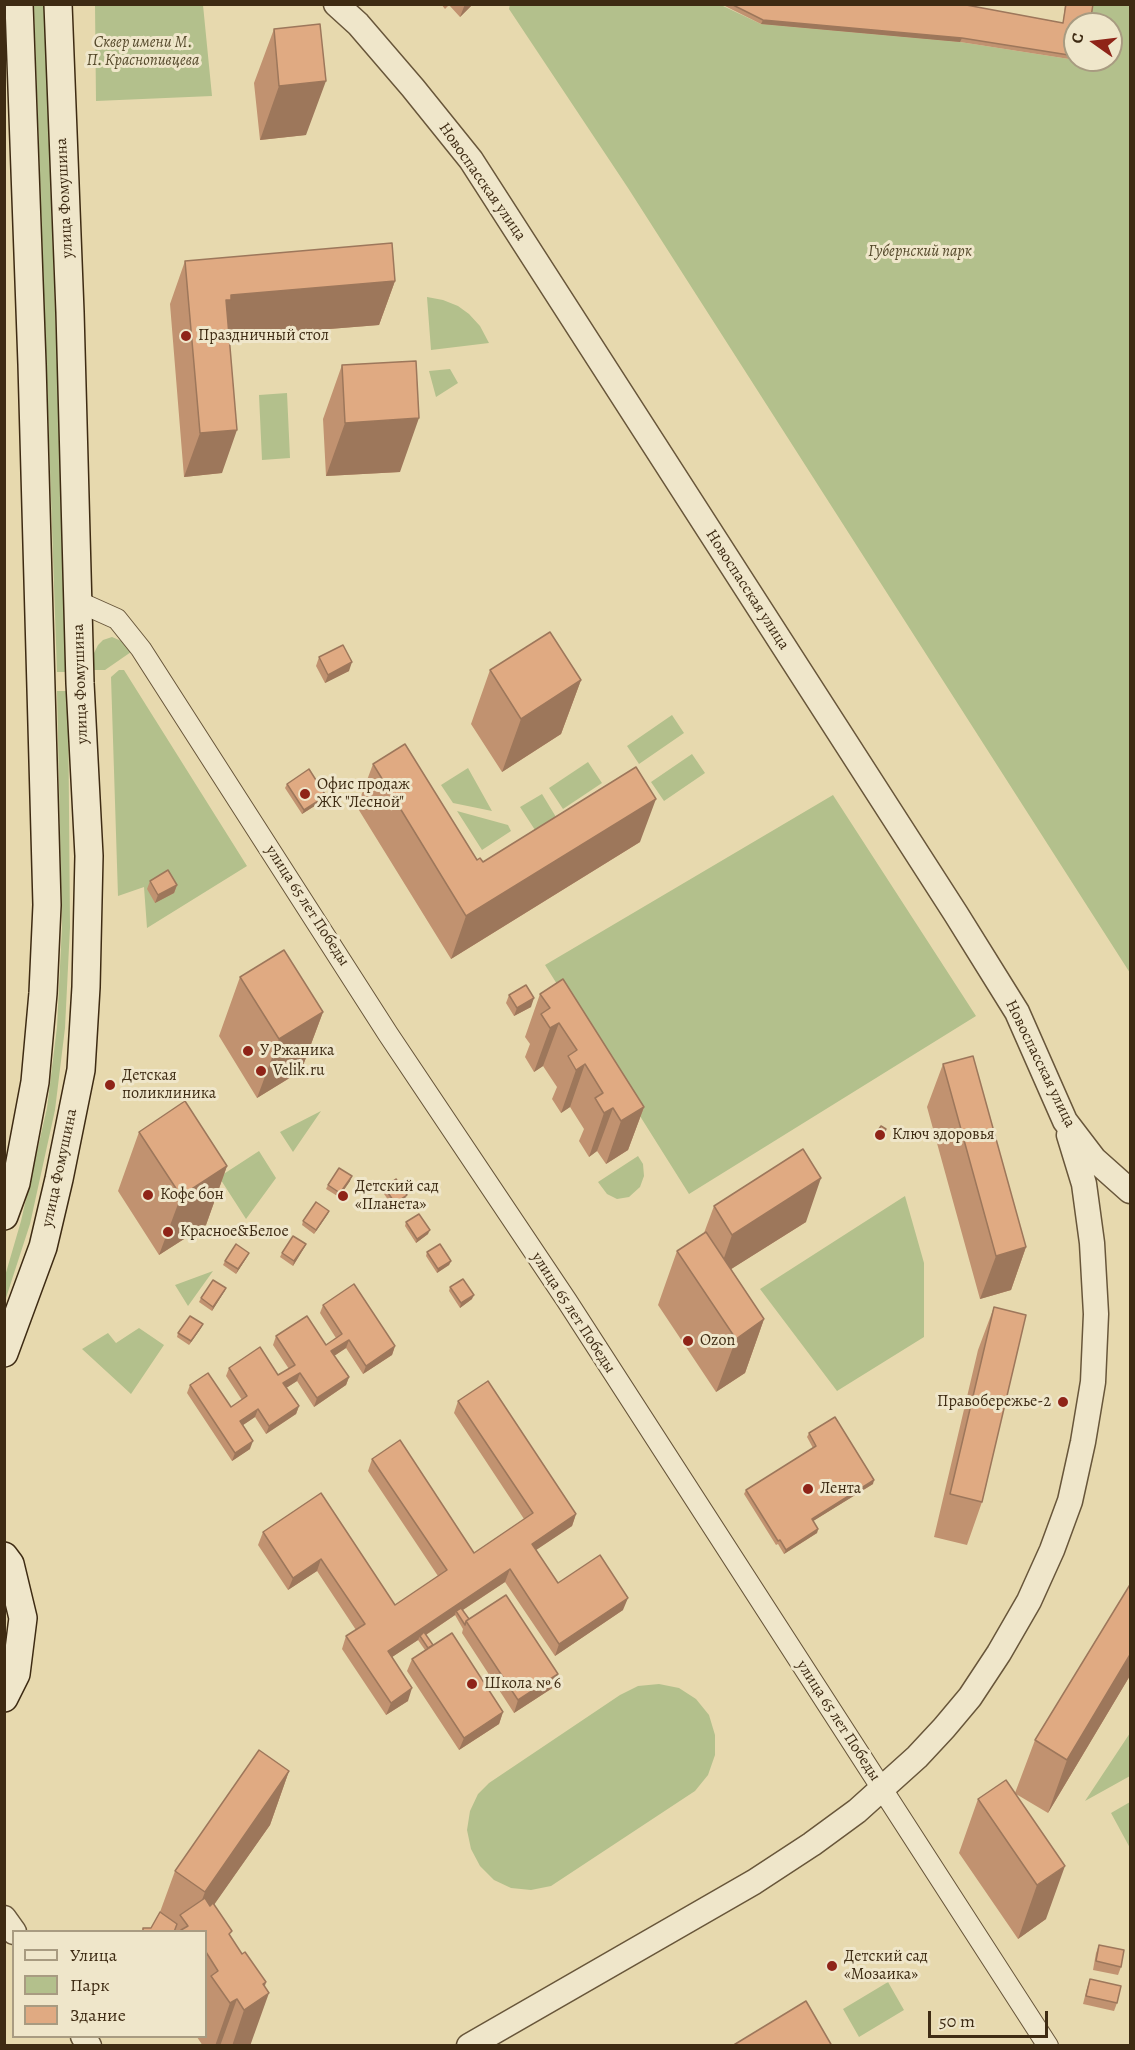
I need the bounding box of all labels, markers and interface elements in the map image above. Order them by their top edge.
north arrow [1063,12,1123,72]
text: С [1066,31,1089,46]
park label: Сквер имени М. П. Краснопивцева [87,33,199,71]
street label: Новоспасская улица [434,119,530,245]
street label: улица Фомушина [52,137,78,259]
park label: Губернский парк [868,242,972,262]
place label: Праздничный стол [198,326,329,346]
marker: Праздничный стол [179,329,193,343]
street label: Новоспасская улица [701,526,793,654]
street label: улица Фомушина [69,623,93,745]
place label: Офис продаж ЖК "Лесной" [317,775,410,813]
marker: Офис продаж ЖК "Лесной" [298,787,312,801]
street label: улица 65 лет Победы [261,842,353,970]
street label: Новоспасская улица [1001,997,1079,1131]
place label: У Ржаника [260,1041,334,1061]
marker: У Ржаника [241,1044,255,1058]
place label: Velik.ru [273,1061,325,1081]
marker: Velik.ru [254,1064,268,1078]
place label: Детская поликлиника [122,1066,216,1104]
marker: Детская поликлиника [103,1078,117,1092]
street label: улица Фомушина [38,1107,82,1229]
place label: Ключ здоровья [892,1125,994,1145]
marker: Ключ здоровья [873,1128,887,1142]
place label: Детский сад «Планета» [355,1177,439,1215]
place label: Кофе бон [160,1185,224,1205]
marker: Кофе бон [141,1188,155,1202]
marker: Детский сад «Планета» [336,1189,350,1203]
place label: Красное&Белое [180,1222,289,1242]
marker: Красное&Белое [161,1225,175,1239]
street label: улица 65 лет Победы [527,1249,619,1377]
place label: Ozon [700,1331,735,1351]
marker: Ozon [681,1334,695,1348]
place label: Правобережье-2 [937,1392,1051,1412]
marker: Правобережье-2 [1056,1395,1070,1409]
place label: Лента [820,1479,861,1499]
marker: Лента [801,1482,815,1496]
street label: улица 65 лет Победы [792,1657,884,1785]
place label: Школа № 6 [484,1674,561,1694]
marker: Школа № 6 [465,1677,479,1691]
legend [12,1930,207,2038]
text: Улица [70,1943,117,1967]
place label: Детский сад «Мозаика» [844,1947,928,1985]
marker: Детский сад «Мозаика» [825,1959,839,1973]
text: Парк [70,1973,110,1997]
scale bar [931,1999,1051,2037]
text: Здание [70,2003,126,2027]
text: 50 m [939,2009,975,2033]

